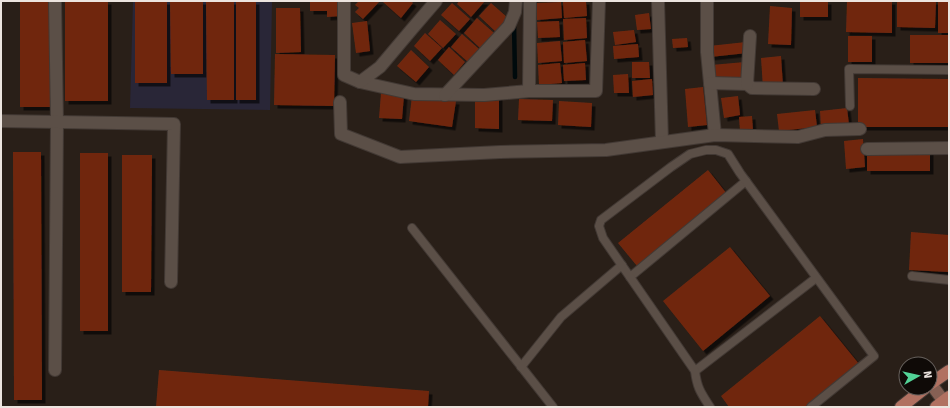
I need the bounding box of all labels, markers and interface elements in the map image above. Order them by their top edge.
north arrow [898,356,938,396]
text: N [920,370,934,379]

